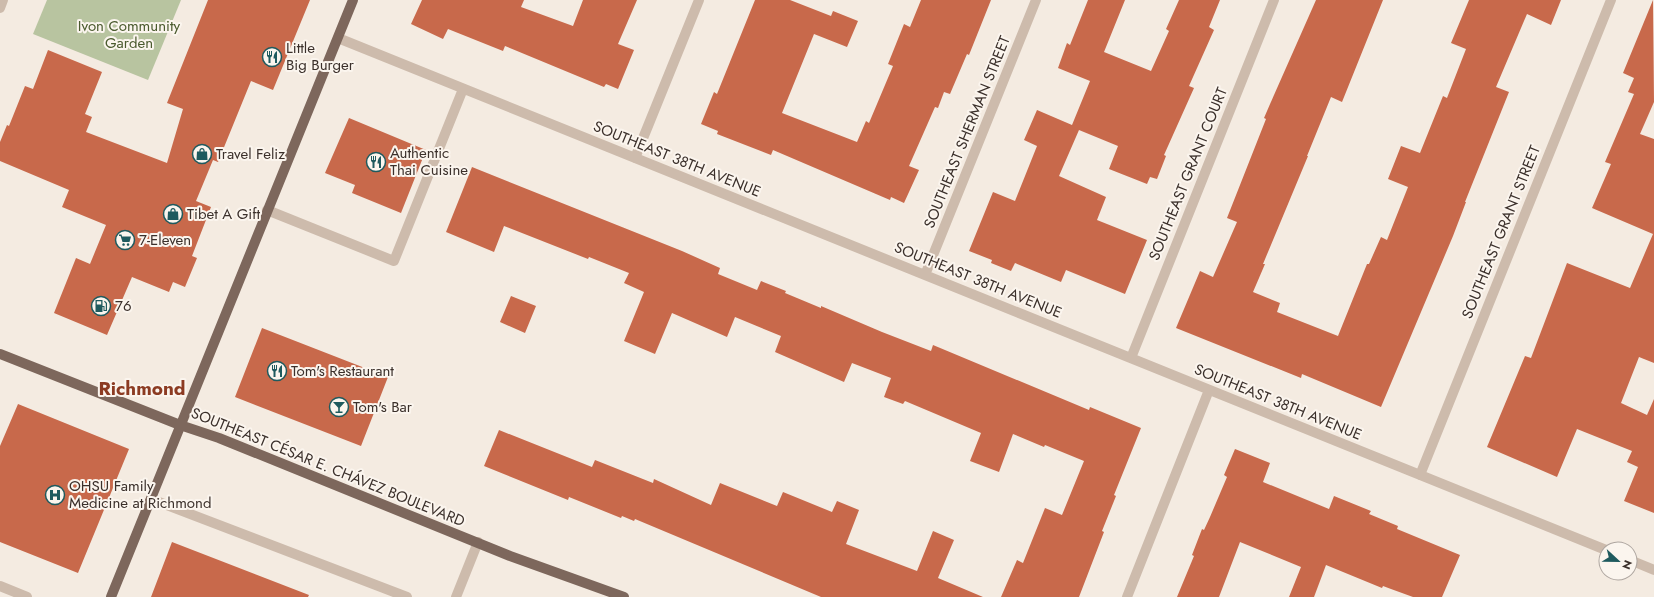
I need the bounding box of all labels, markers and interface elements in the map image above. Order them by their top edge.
park label: Ivon Community Garden [78,15,181,54]
street label: SOUTHEAST SHERMAN STREET [918,32,1016,232]
place label: Little Big Burger [286,37,355,76]
restaurant icon: Little Big Burger [261,46,283,68]
street label: SOUTHEAST GRANT COURT [1143,84,1233,264]
street label: SOUTHEAST 38TH AVENUE [590,115,764,203]
place label: Authentic Thai Cuisine [390,142,468,181]
street label: SOUTHEAST GRANT STREET [1456,142,1546,322]
shop icon: Travel Feliz [191,143,213,165]
place label: Travel Feliz [216,143,285,165]
restaurant icon: Authentic Thai Cuisine [365,151,387,173]
shop icon: Tibet A Gift [162,203,184,225]
place label: Tibet A Gift [187,203,260,225]
supermarket icon: 7-Eleven [114,229,136,251]
place label: 7-Eleven [139,229,191,251]
street label: SOUTHEAST 38TH AVENUE [891,236,1065,324]
fuel station icon: 76 [90,295,112,317]
place label: 76 [115,295,132,317]
street label: SOUTHEAST 38TH AVENUE [1191,358,1365,446]
restaurant icon: Tom's Restaurant [266,360,288,382]
place label: Tom's Restaurant [291,360,394,382]
district label: Richmond [98,375,186,402]
bar icon: Tom's Bar [328,396,350,418]
place label: Tom's Bar [353,396,413,418]
street label: SOUTHEAST CÉSAR E. CHÁVEZ BOULEVARD [188,402,468,532]
place label: OHSU Family Medicine at Richmond [69,475,211,514]
hospital icon: OHSU Family Medicine at Richmond [44,484,66,506]
north arrow [1598,541,1638,581]
text: N [1618,558,1636,572]

